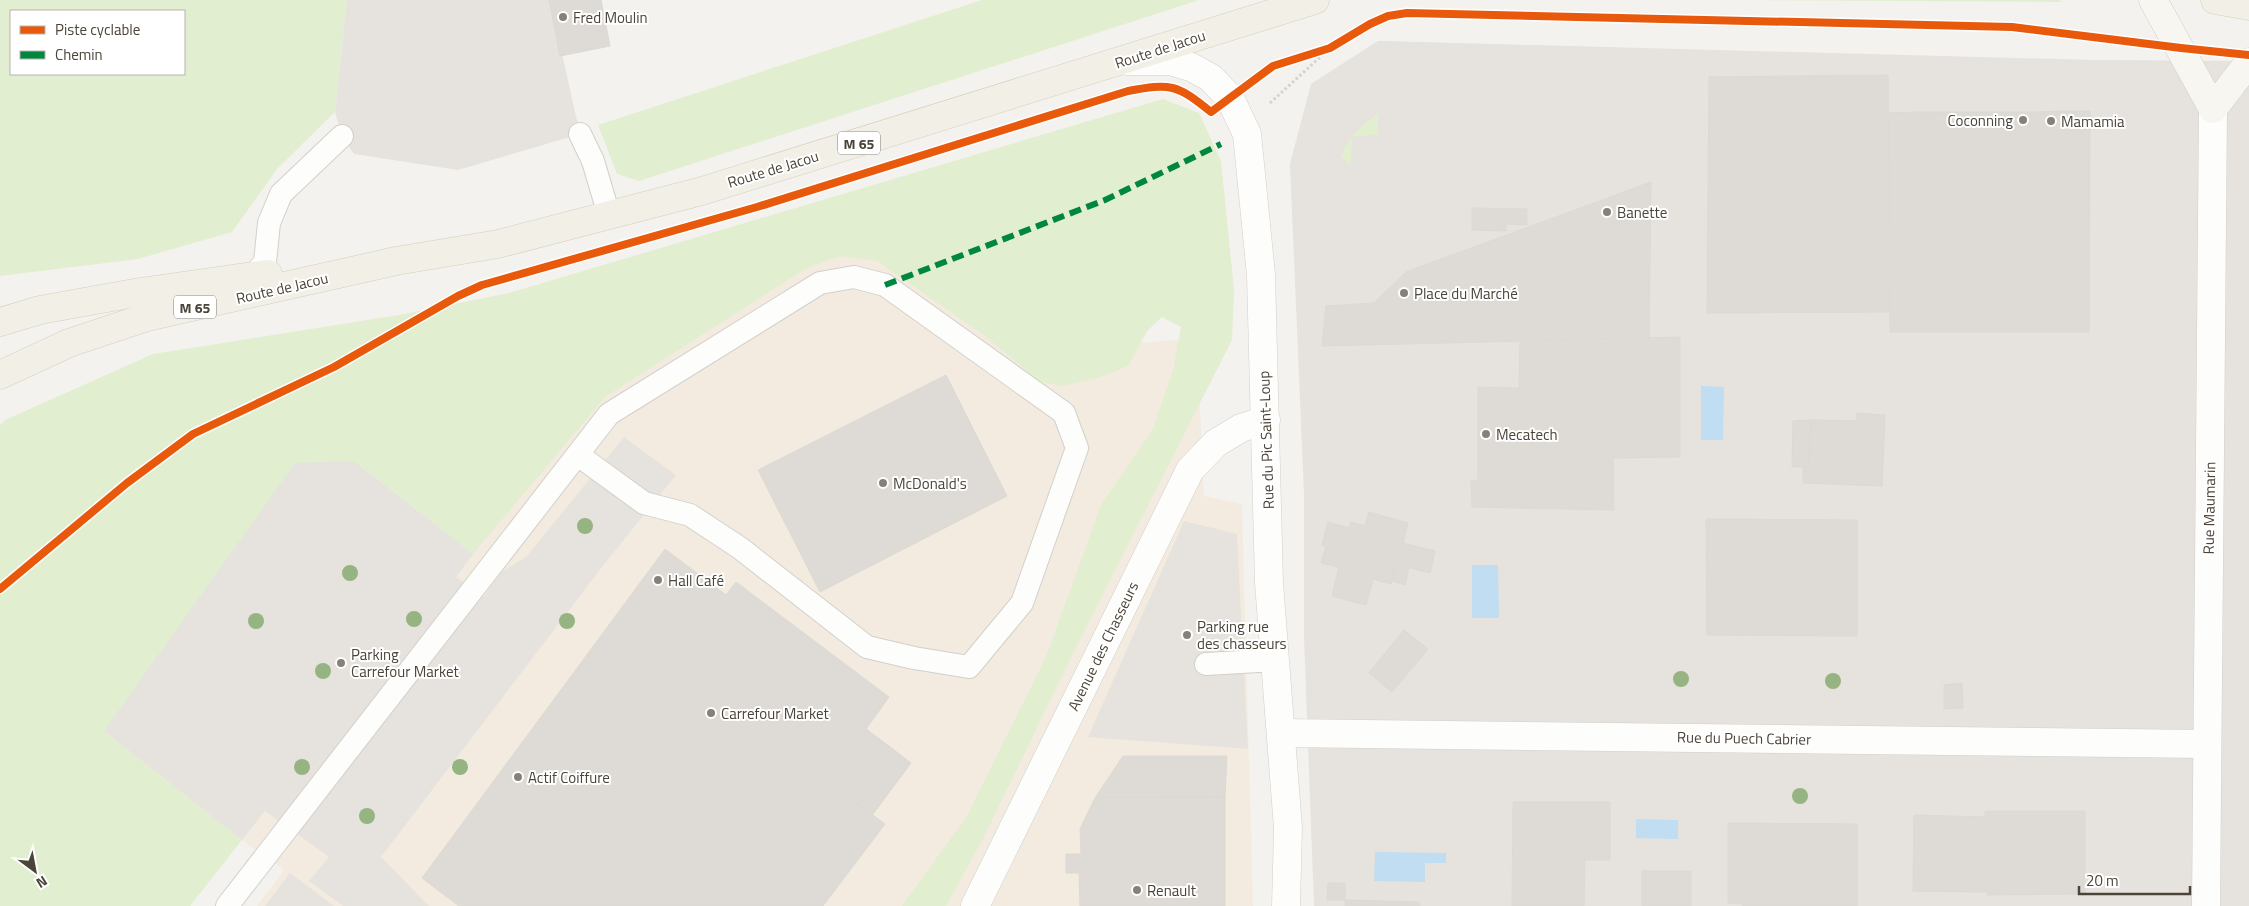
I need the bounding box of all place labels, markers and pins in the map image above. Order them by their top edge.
place label: Fred Moulin [573,6,648,29]
marker: Fred Moulin [557,11,569,23]
place label: Coconning [1948,109,2013,132]
place label: Mamamia [2061,110,2125,133]
marker: Coconning [2017,114,2029,126]
marker: Mamamia [2045,115,2057,127]
place label: Banette [1617,201,1667,224]
marker: Banette [1601,206,1613,218]
place label: Place du Marché [1414,282,1518,305]
marker: Place du Marché [1398,287,1410,299]
place label: Mecatech [1496,423,1558,446]
marker: Mecatech [1480,428,1492,440]
place label: McDonald's [893,472,967,495]
marker: McDonald's [877,477,889,489]
place label: Hall Café [668,569,724,592]
marker: Hall Café [652,574,664,586]
place label: Parking rue des chasseurs [1197,615,1287,655]
marker: Parking rue des chasseurs [1181,629,1193,641]
place label: Parking Carrefour Market [351,643,460,683]
marker: Parking Carrefour Market [335,657,347,669]
place label: Carrefour Market [721,702,830,725]
marker: Carrefour Market [705,707,717,719]
place label: Actif Coiffure [528,766,610,789]
marker: Actif Coiffure [512,771,524,783]
place label: Renault [1147,879,1197,902]
marker: Renault [1131,884,1143,896]

